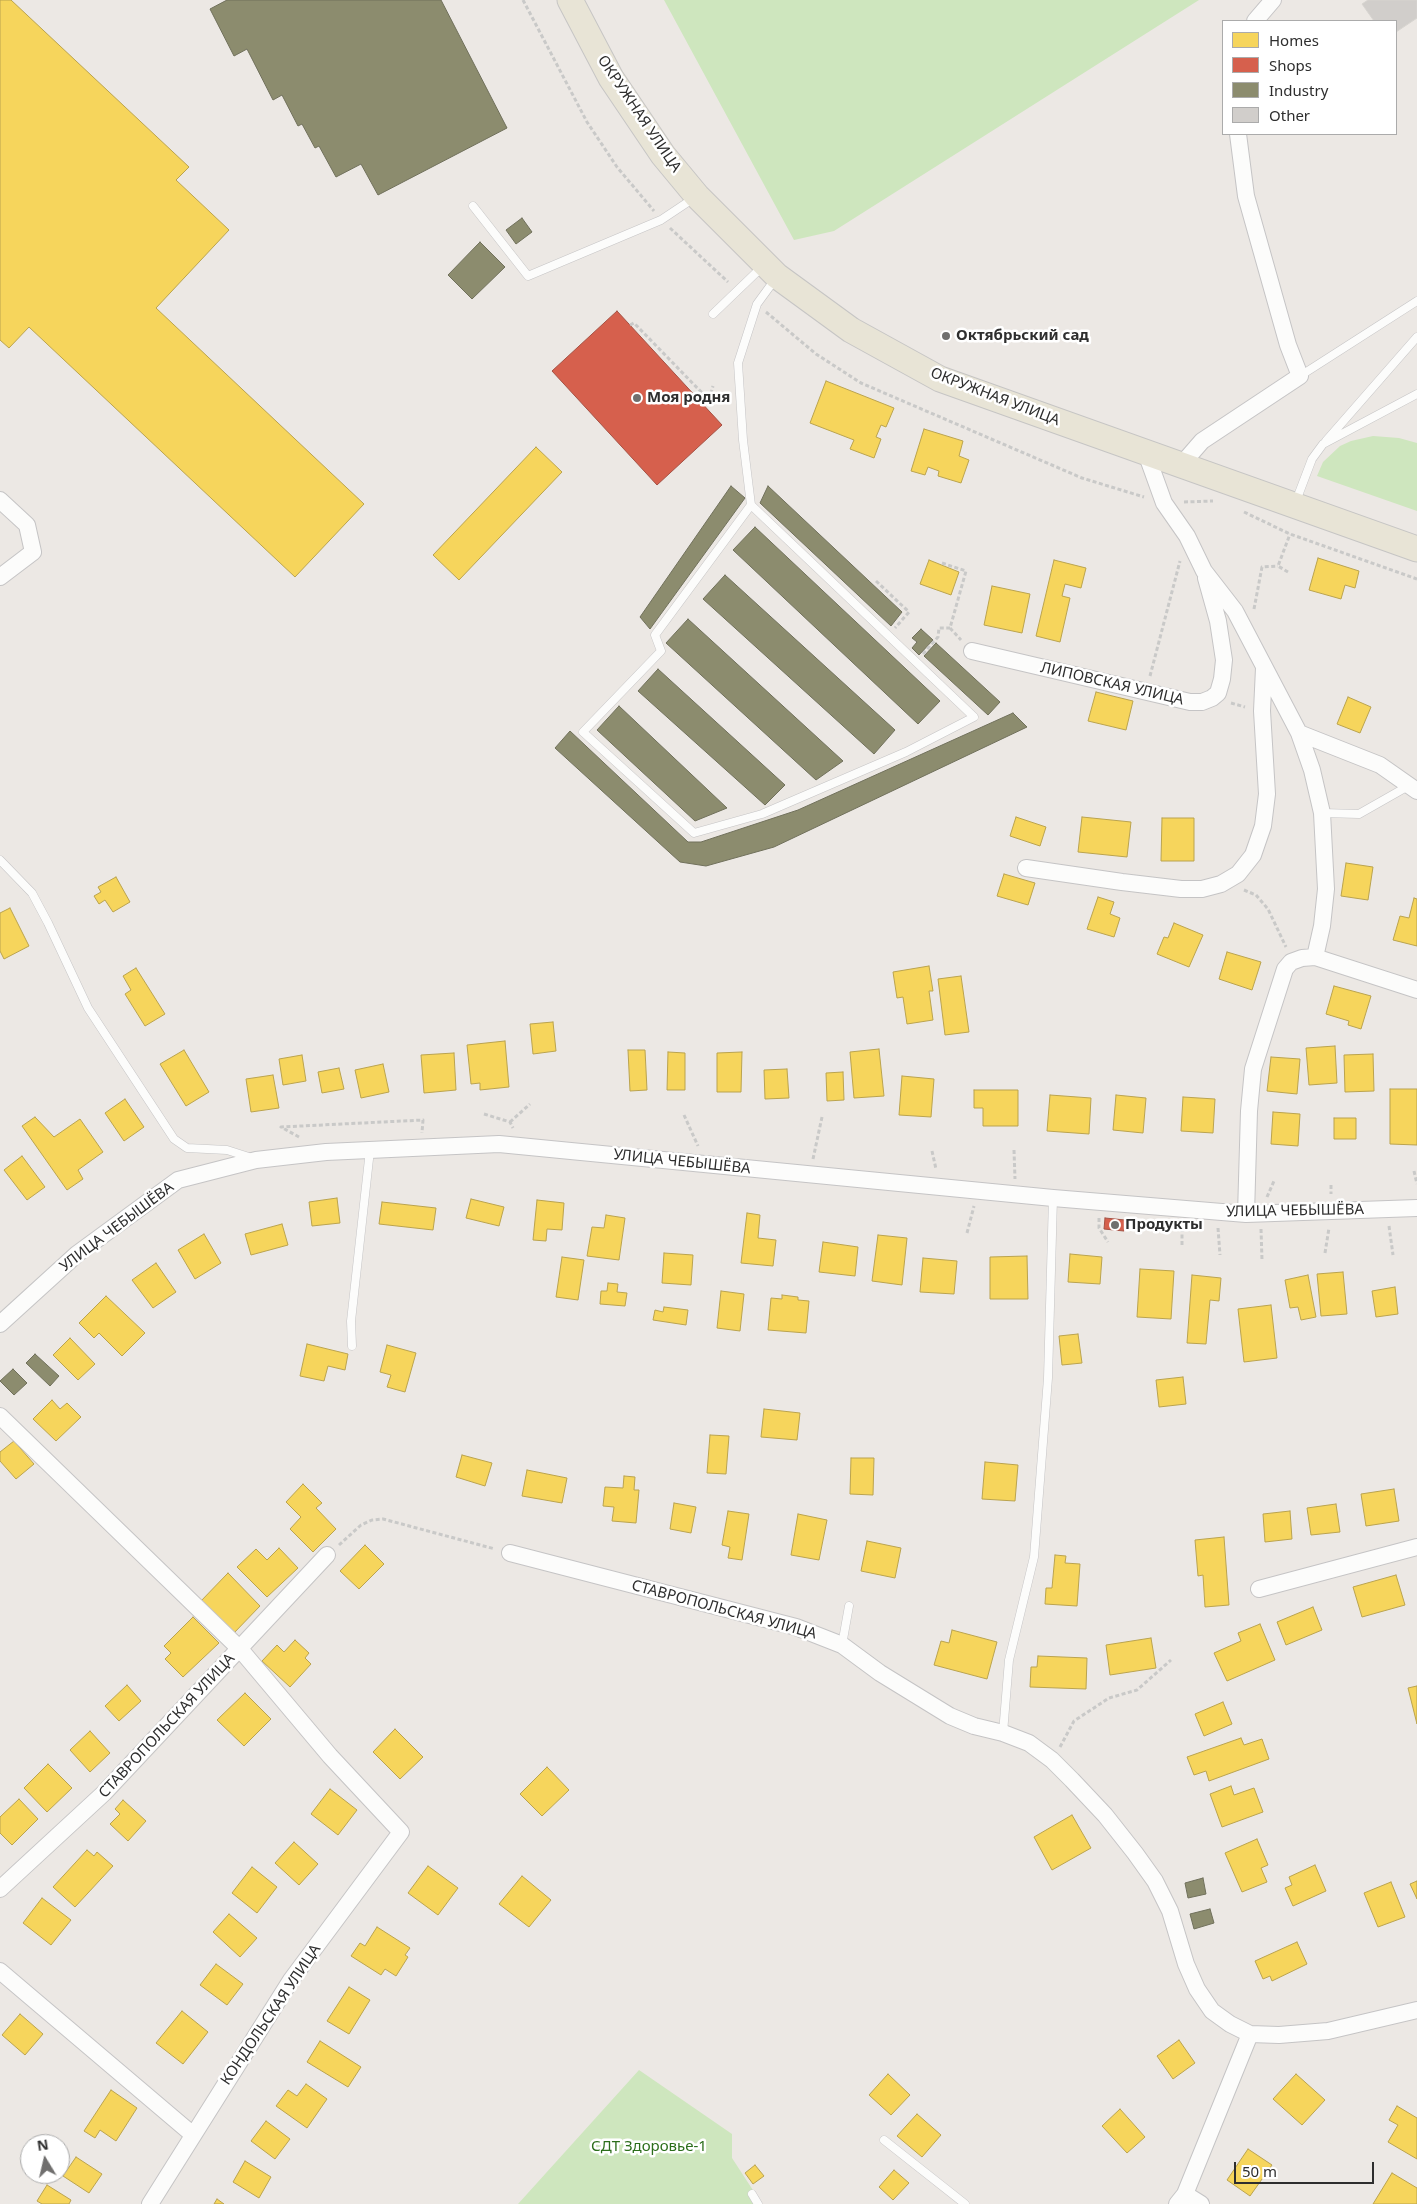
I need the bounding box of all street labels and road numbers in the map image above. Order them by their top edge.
street label: ОКРУЖНАЯ УЛИЦА [593,52,685,176]
street label: ОКРУЖНАЯ УЛИЦА [928,364,1062,430]
street label: ЛИПОВСКАЯ УЛИЦА [1039,659,1185,709]
street label: УЛИЦА ЧЕБЫШЁВА [613,1146,751,1178]
street label: УЛИЦА ЧЕБЫШЁВА [57,1178,177,1276]
street label: УЛИЦА ЧЕБЫШЁВА [1226,1201,1364,1221]
street label: СТАВРОПОЛЬСКАЯ УЛИЦА [629,1577,819,1643]
street label: СТАВРОПОЛЬСКАЯ УЛИЦА [95,1650,239,1802]
street label: КОНДОЛЬСКАЯ УЛИЦА [217,1941,325,2089]

